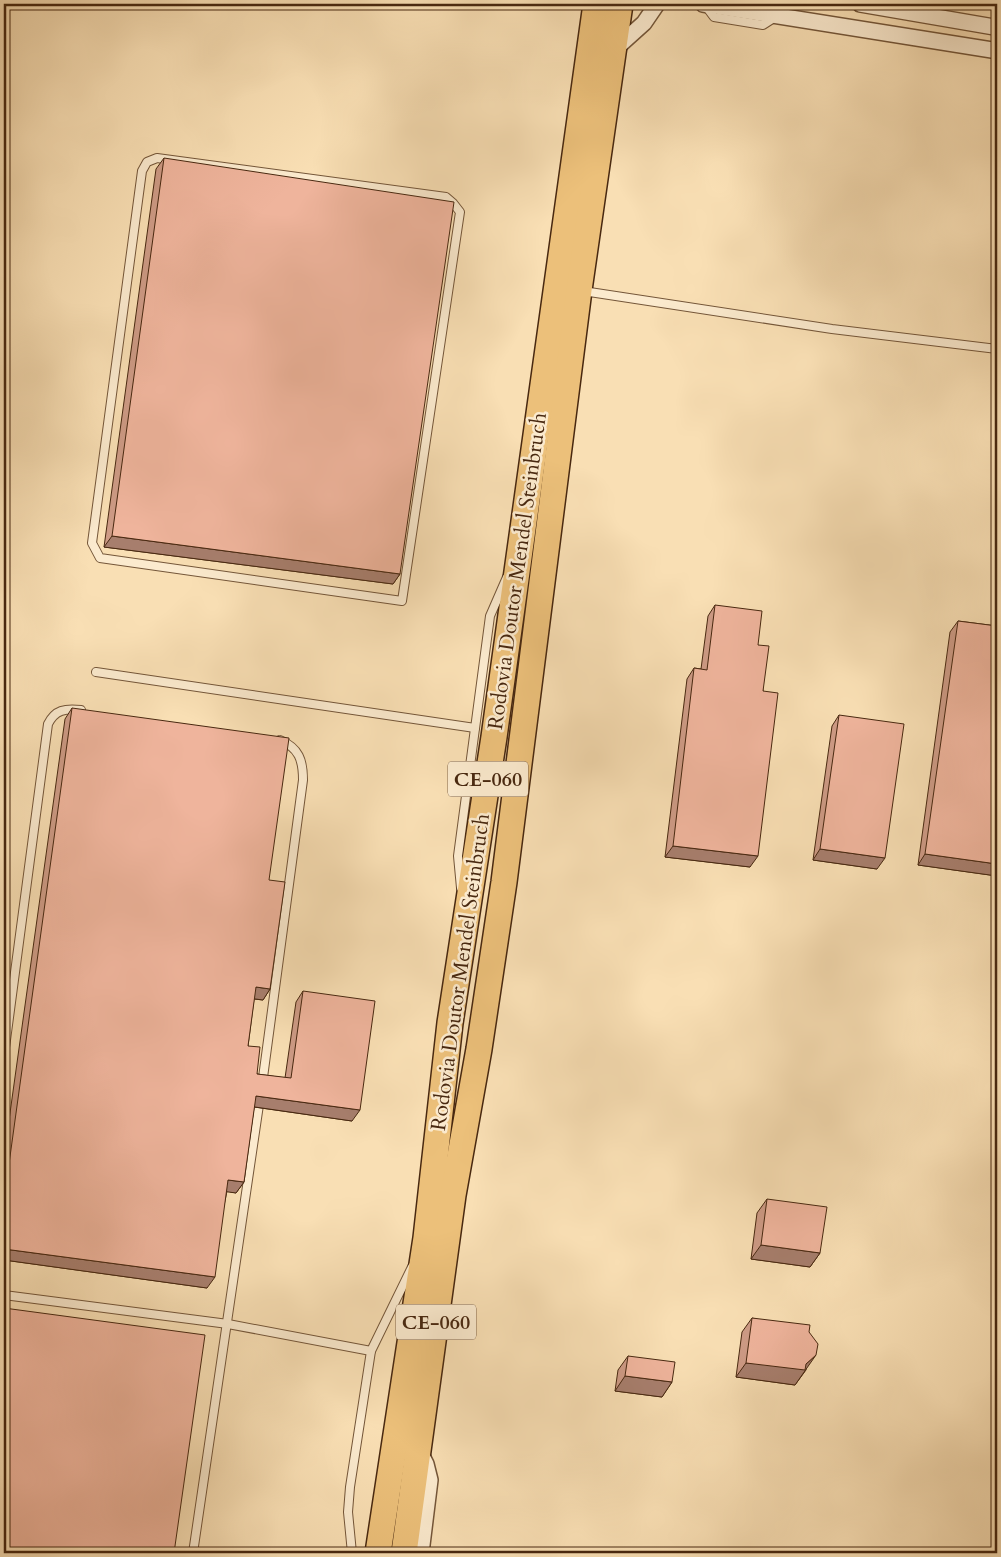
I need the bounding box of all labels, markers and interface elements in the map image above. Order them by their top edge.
street label: Rodovia Doutor Mendel Steinbruch [481,410,554,731]
road number: CE-060 [448,762,528,796]
street label: Rodovia Doutor Mendel Steinbruch [424,811,497,1132]
road number: CE-060 [396,1304,476,1340]

